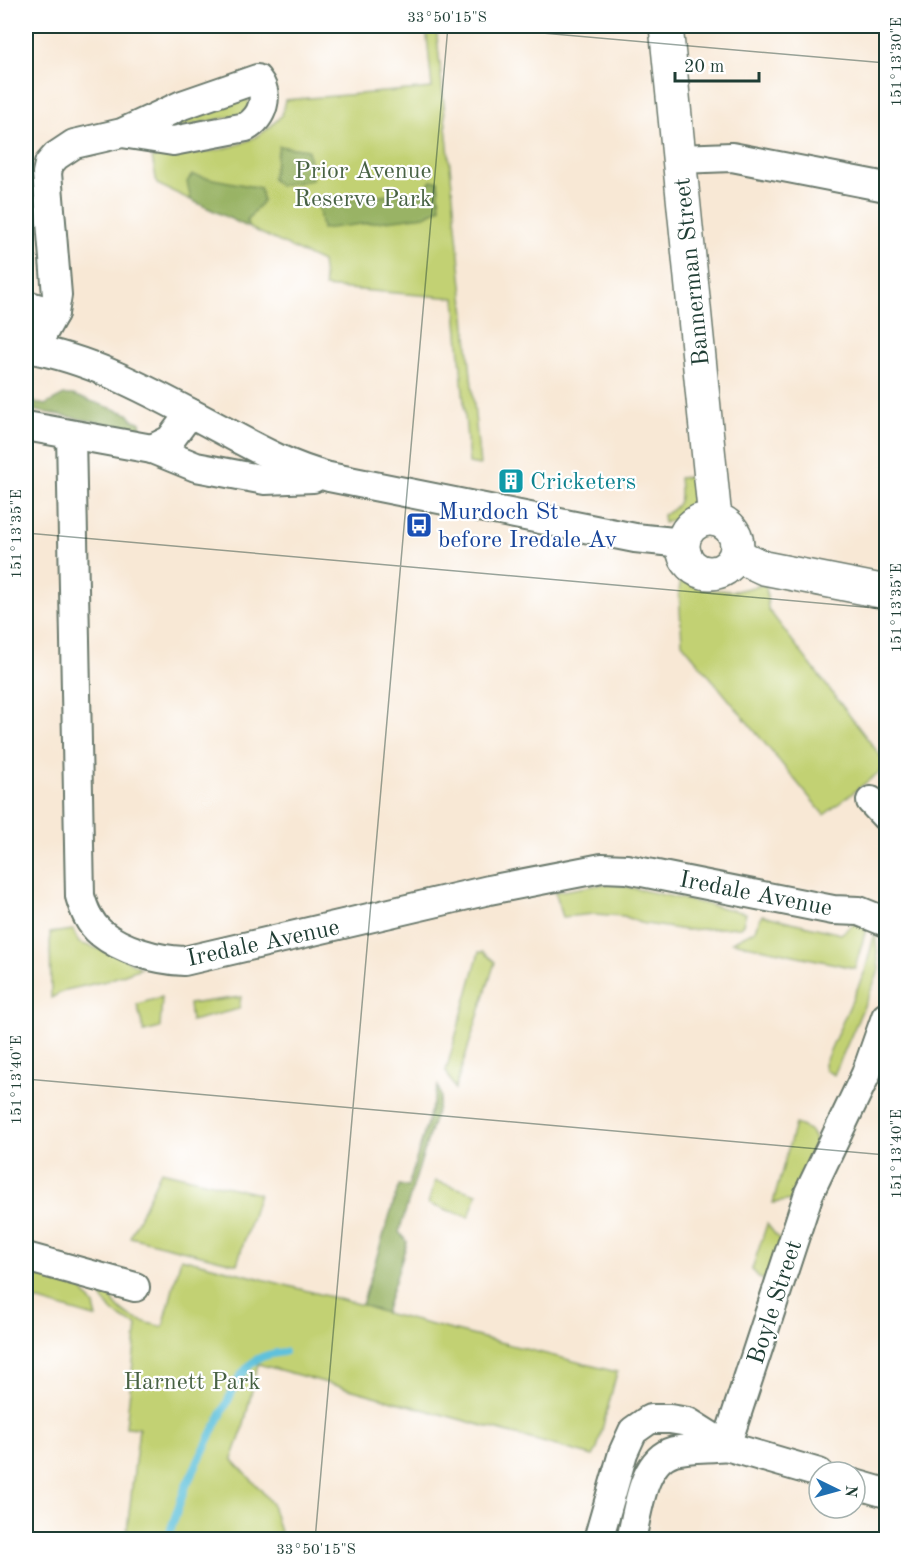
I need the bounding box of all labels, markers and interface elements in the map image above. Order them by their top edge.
text: 33°50'15"S [407,11,487,26]
text: 151°13'30"E [890,17,905,107]
scale bar [675,45,759,83]
text: 20 m [684,58,724,76]
park label: Prior Avenue Reserve Park [294,160,432,212]
street label: Bannerman Street [671,176,715,367]
building icon: Cricketers [496,466,526,496]
place label: Cricketers [530,471,636,495]
text: 151°13'35"E [10,489,25,579]
place label: Murdoch St before Iredale Av [438,501,618,553]
bus stop icon: Murdoch St before Iredale Av [404,510,434,540]
text: 151°13'35"E [890,563,905,653]
street label: Iredale Avenue [677,868,834,922]
street label: Iredale Avenue [185,916,342,972]
text: 151°13'40"E [10,1035,25,1125]
text: 151°13'40"E [890,1109,905,1199]
street label: Boyle Street [745,1238,807,1368]
park label: Harnett Park [123,1371,261,1395]
north arrow [807,1460,867,1520]
text: N [841,1484,858,1499]
text: 33°50'15"S [276,1543,356,1558]

